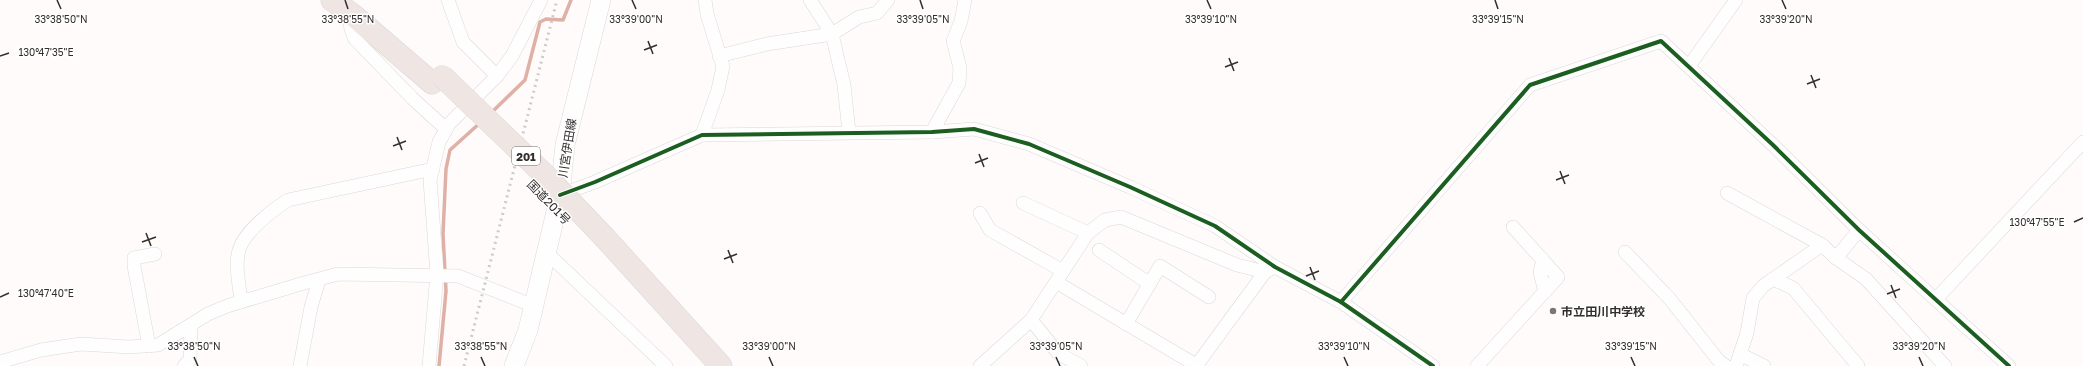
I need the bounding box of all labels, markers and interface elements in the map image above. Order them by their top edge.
text: 33°38'50"N [34,13,88,25]
text: 33°38'55"N [322,13,374,25]
text: 33°39'00"N [609,13,663,25]
text: 33°39'05"N [896,13,950,25]
text: 33°39'10"N [1185,13,1237,25]
text: 33°39'15"N [1472,13,1524,25]
text: 33°39'20"N [1759,13,1813,25]
text: 130°47'35"E [18,46,74,58]
street label: 川宮伊田線 [555,117,579,179]
road number: 201 [512,147,540,165]
street label: 国道201号 [524,177,574,227]
text: 130°47'55"E [2009,216,2065,228]
text: 130°47'40"E [18,287,74,299]
place label: 市立田川中学校 [1561,304,1645,319]
marker: 市立田川中学校 [1548,306,1558,316]
text: 33°38'50"N [167,340,221,352]
text: 33°38'55"N [455,340,507,352]
text: 33°39'00"N [742,340,796,352]
text: 33°39'05"N [1029,340,1083,352]
text: 33°39'10"N [1318,340,1370,352]
text: 33°39'15"N [1605,340,1657,352]
text: 33°39'20"N [1892,340,1946,352]

